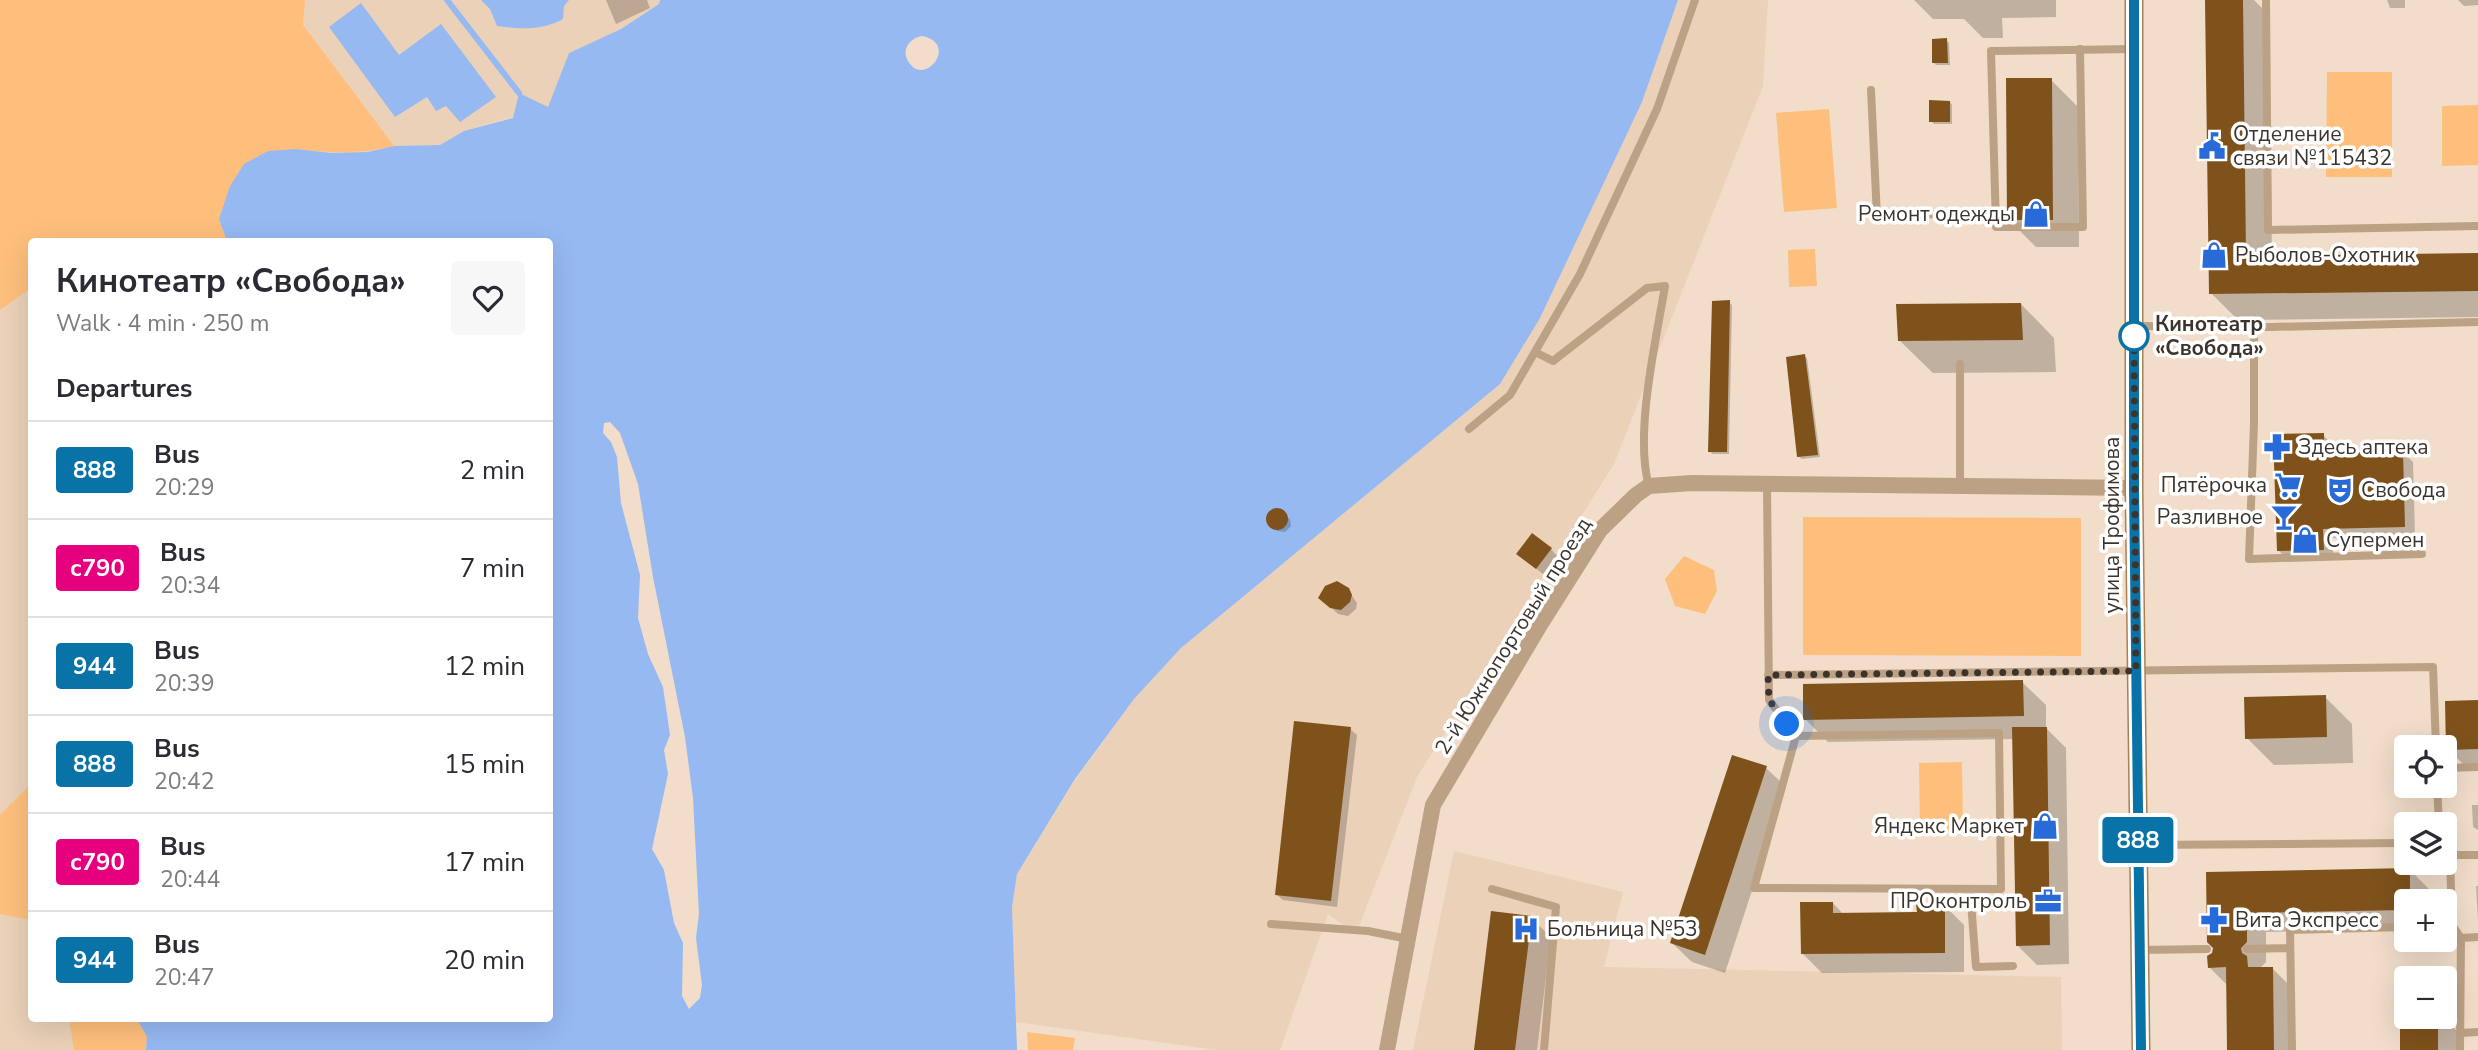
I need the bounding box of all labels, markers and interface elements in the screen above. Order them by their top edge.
place label: Отделение связи №115432 [2233,120,2392,172]
public building icon: Отделение связи №115432 [2197,131,2227,161]
shop icon: Ремонт одежды [2021,199,2051,229]
place label: Ремонт одежды [1858,200,2015,228]
shop icon: Рыболов-Охотник [2199,240,2229,270]
place label: Рыболов-Охотник [2235,241,2416,269]
text: Кинотеатр «Свобода» [56,259,406,304]
button: heart [451,261,525,335]
text: Walk · 4 min · 250 m [56,308,269,339]
place label: Кинотеатр «Свобода» [2155,310,2264,362]
marker: Кинотеатр «Свобода» [2119,321,2149,351]
text: Departures [56,371,192,406]
pharmacy icon: Здесь аптека [2262,432,2292,462]
place label: Здесь аптека [2298,433,2428,461]
text: Bus [154,437,200,472]
street label: улица Трофимова [2098,437,2126,613]
text: 2 min [460,453,525,488]
text: 888 [73,454,116,486]
supermarket icon: Пятёрочка [2273,470,2303,500]
place label: Пятёрочка [2161,471,2267,499]
text: 20:29 [154,472,214,503]
theatre icon: Свобода [2325,475,2355,505]
place label: Свобода [2361,476,2446,504]
bar icon: Разливное [2269,502,2299,532]
place label: Разливное [2157,503,2263,531]
street label: 2-й Южнопортовый проезд [1428,512,1598,760]
shop icon: Супермен [2290,525,2320,555]
place label: Супермен [2326,526,2424,554]
text: Bus [160,535,206,570]
text: 7 min [460,551,525,586]
text: с790 [70,552,125,584]
text: 20:34 [160,570,220,601]
text: Bus [154,633,200,668]
text: 12 min [444,649,525,684]
text: 944 [73,650,116,682]
text: 20:39 [154,668,214,699]
your location [1769,706,1804,741]
text: Bus [154,731,200,766]
map controls [2394,735,2457,1029]
button: locate [2394,735,2457,798]
text: 15 min [444,747,525,782]
text: 888 [73,748,116,780]
text: 20:42 [154,766,214,797]
shop icon: Яндекс Маркет [2030,811,2060,841]
place label: Яндекс Маркет [1874,812,2025,840]
button: layers [2394,812,2457,875]
line badge: 888 [2098,817,2178,863]
text: 888 [2116,824,2160,856]
text: Bus [160,829,206,864]
text: 17 min [444,845,525,880]
text: с790 [70,846,125,878]
text: 20:44 [160,864,220,895]
office icon: ПРОконтроль [2033,886,2063,916]
place label: ПРОконтроль [1890,887,2027,915]
button: + [2394,889,2457,952]
pharmacy icon: Вита Экспресс [2199,905,2229,935]
place label: Вита Экспресс [2235,906,2379,934]
hospital icon: Больница №53 [1511,914,1541,944]
place label: Больница №53 [1547,915,1698,943]
text: Bus [154,927,200,962]
text: 20 min [444,943,525,978]
text: 944 [73,944,116,976]
text: 20:47 [154,962,214,993]
button: − [2394,966,2457,1029]

